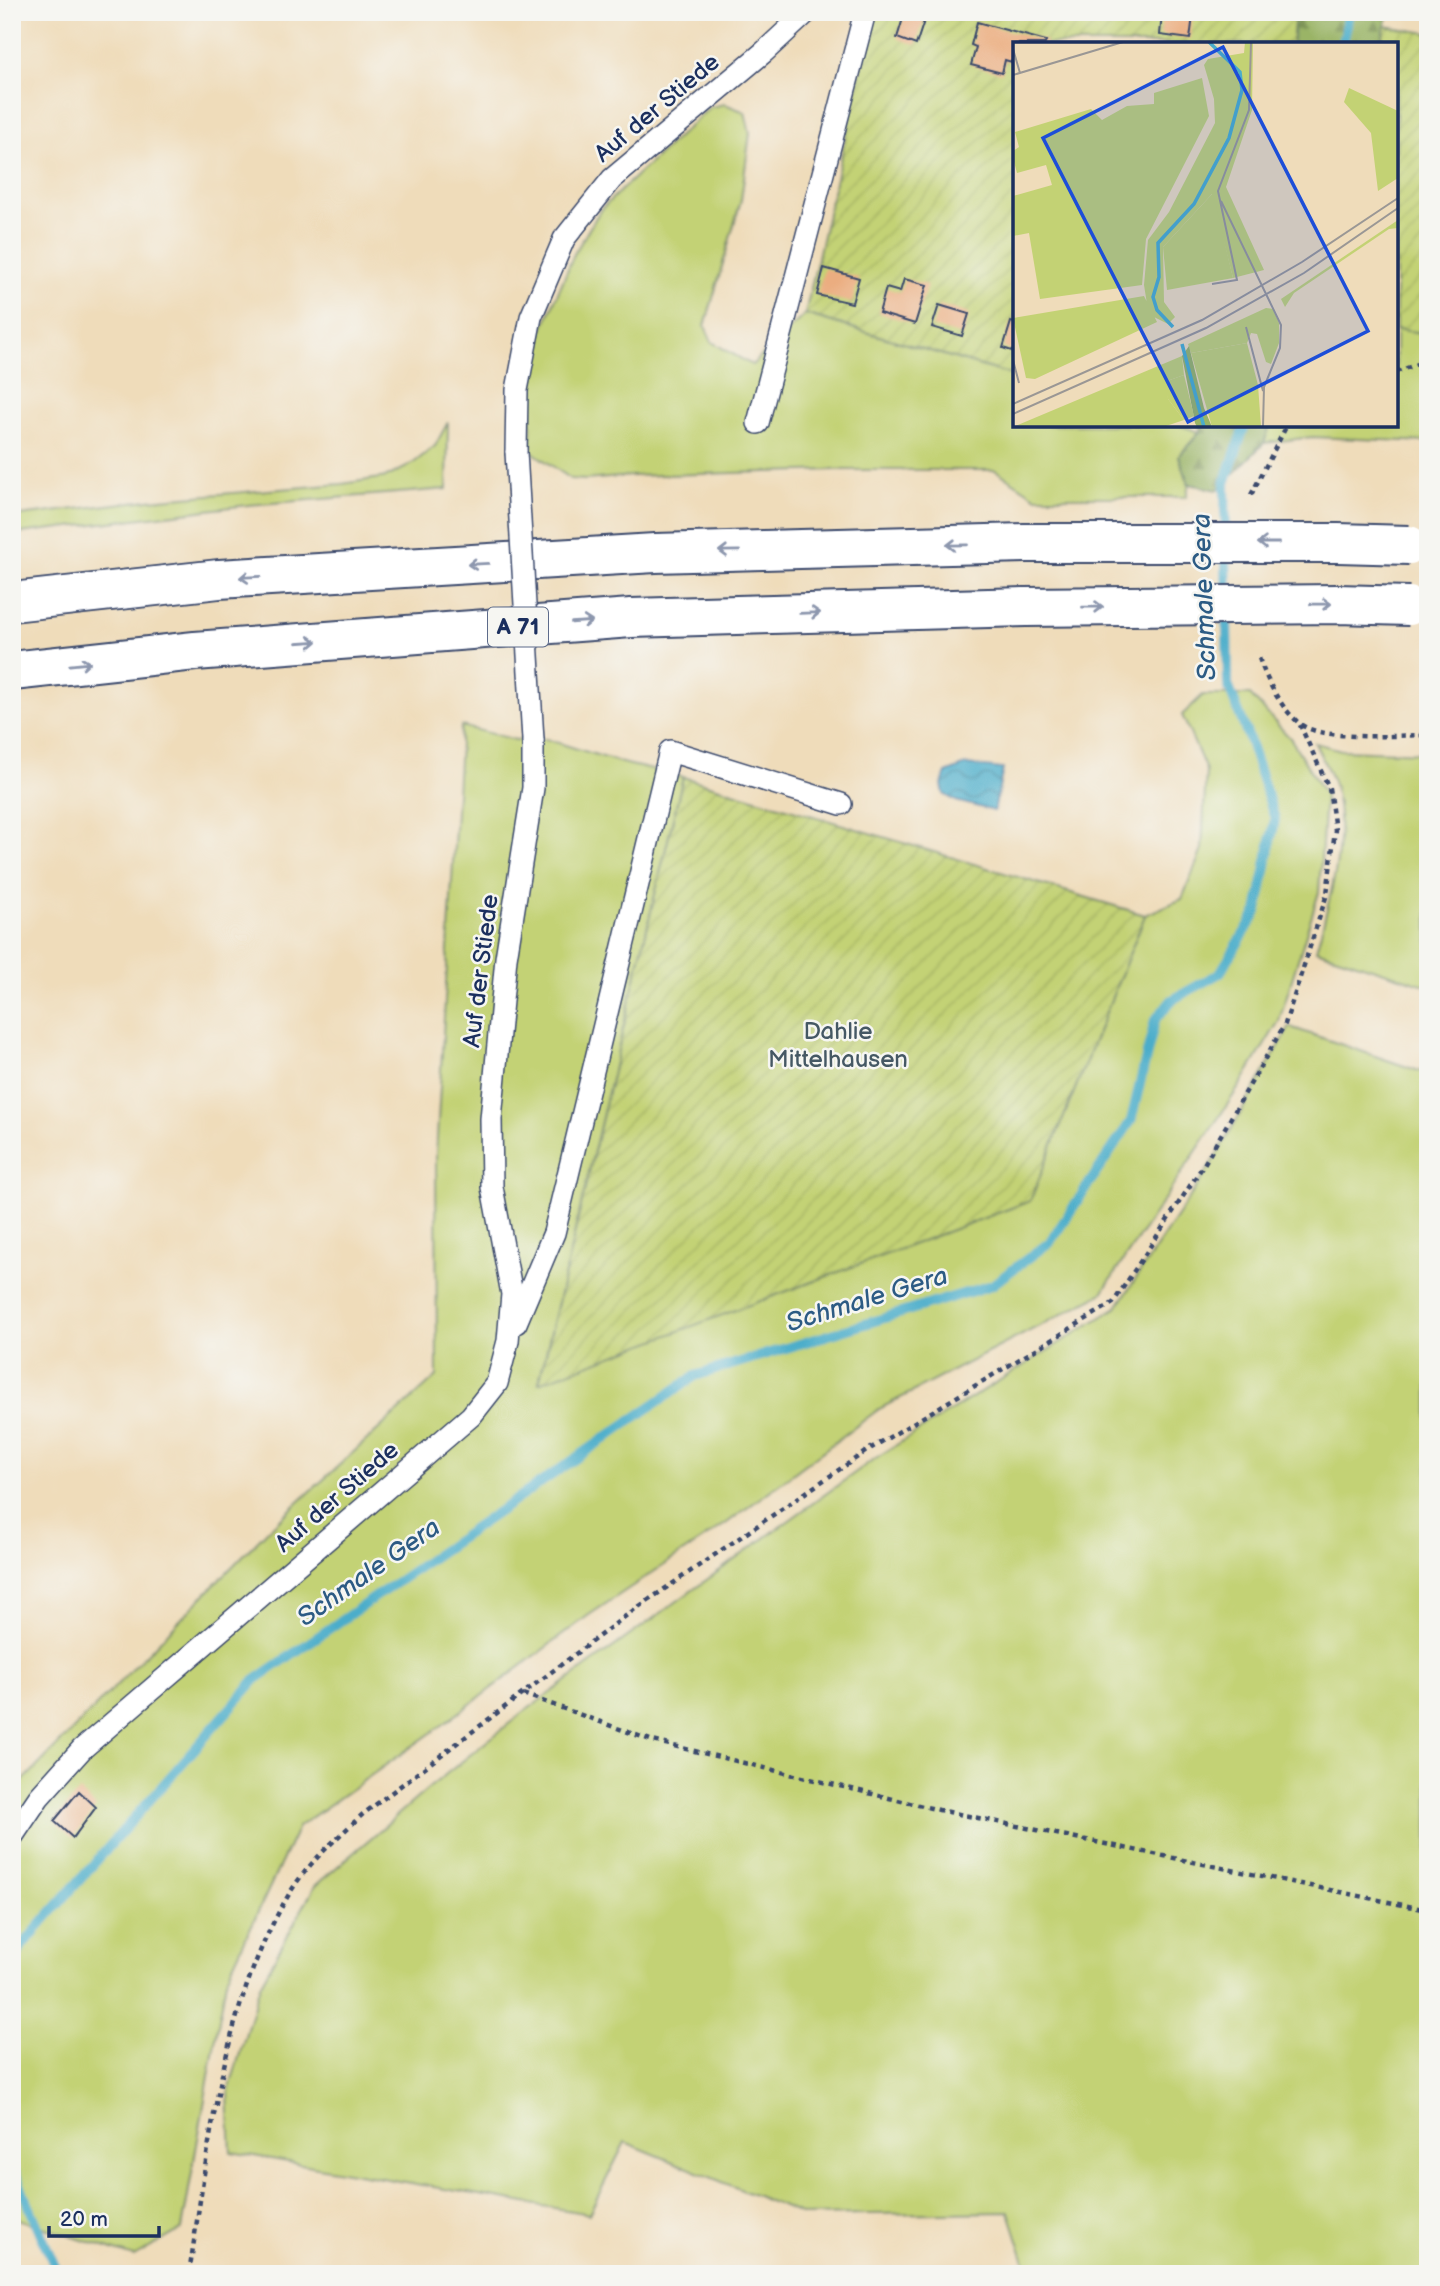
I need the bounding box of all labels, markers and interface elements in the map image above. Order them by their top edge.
inset map [1013,42,1398,427]
street label: Auf der Stiede [589,47,725,169]
water label: Schmale Gera [1187,513,1223,681]
one-way arrow [1256,536,1279,550]
one-way arrow [945,538,968,552]
one-way arrow [718,544,741,558]
one-way arrow [466,557,489,570]
one-way arrow [240,571,262,584]
one-way arrow [1309,598,1332,611]
one-way arrow [1081,600,1104,614]
one-way arrow [798,607,821,620]
road number: A 71 [488,608,548,646]
one-way arrow [570,615,593,628]
one-way arrow [295,635,317,648]
one-way arrow [68,657,91,670]
street label: Auf der Stiede [457,893,505,1049]
park label: Dahlie Mittelhausen [768,1017,908,1074]
water label: Schmale Gera [782,1261,952,1339]
street label: Auf der Stiede [269,1436,405,1558]
water label: Schmale Gera [292,1512,446,1634]
scale bar [49,2195,159,2239]
text: 20 m [60,2207,108,2232]

